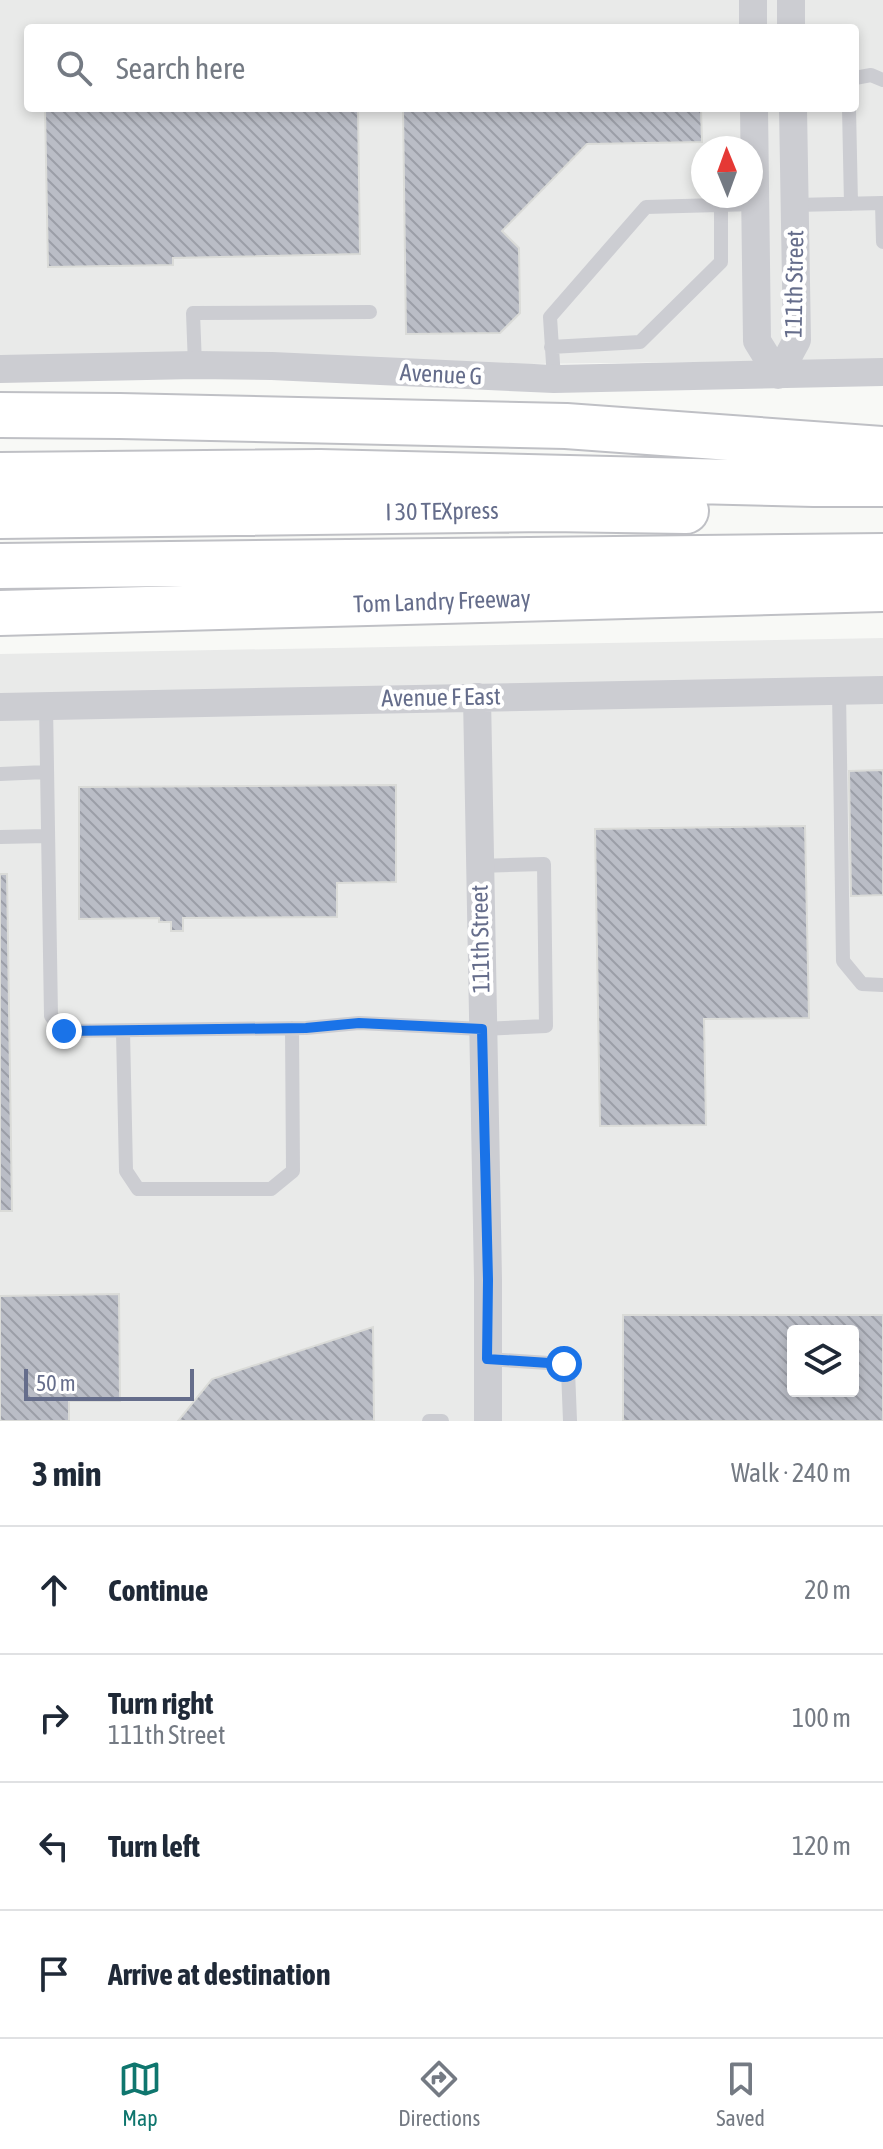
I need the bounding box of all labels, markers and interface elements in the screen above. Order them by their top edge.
search box [24,24,859,112]
icon: search [52,46,96,90]
text: Search here [116,51,245,85]
north arrow [691,136,763,208]
street label: 111th Street [780,230,808,338]
street label: Avenue G [399,358,483,390]
street label: I 30 TEXpress [385,497,499,525]
street label: Tom Landry Freeway [353,584,531,618]
street label: Avenue F East [381,682,501,712]
street label: 111th Street [466,885,494,993]
route end [46,1013,82,1049]
map controls [787,1325,859,1397]
button: layers [787,1325,859,1397]
route start [546,1346,582,1382]
scale bar [24,1365,194,1401]
text: 50 m [36,1370,76,1396]
text: 3 min [32,1454,101,1493]
text: Walk · 240 m [731,1458,851,1488]
icon: ahead [32,1568,76,1612]
text: Continue [108,1573,208,1607]
text: 20 m [804,1575,851,1605]
text: Turn right [108,1686,214,1720]
icon: right [32,1696,76,1740]
text: 100 m [792,1703,851,1733]
text: 111th Street [108,1720,225,1750]
icon: left [32,1824,76,1868]
text: Turn left [108,1829,200,1863]
text: 120 m [792,1831,851,1861]
icon: arrive [32,1952,76,1996]
text: Arrive at destination [108,1957,330,1991]
tab: Map [118,2057,162,2131]
tab: Directions [398,2057,480,2131]
tab: Saved [716,2057,765,2131]

